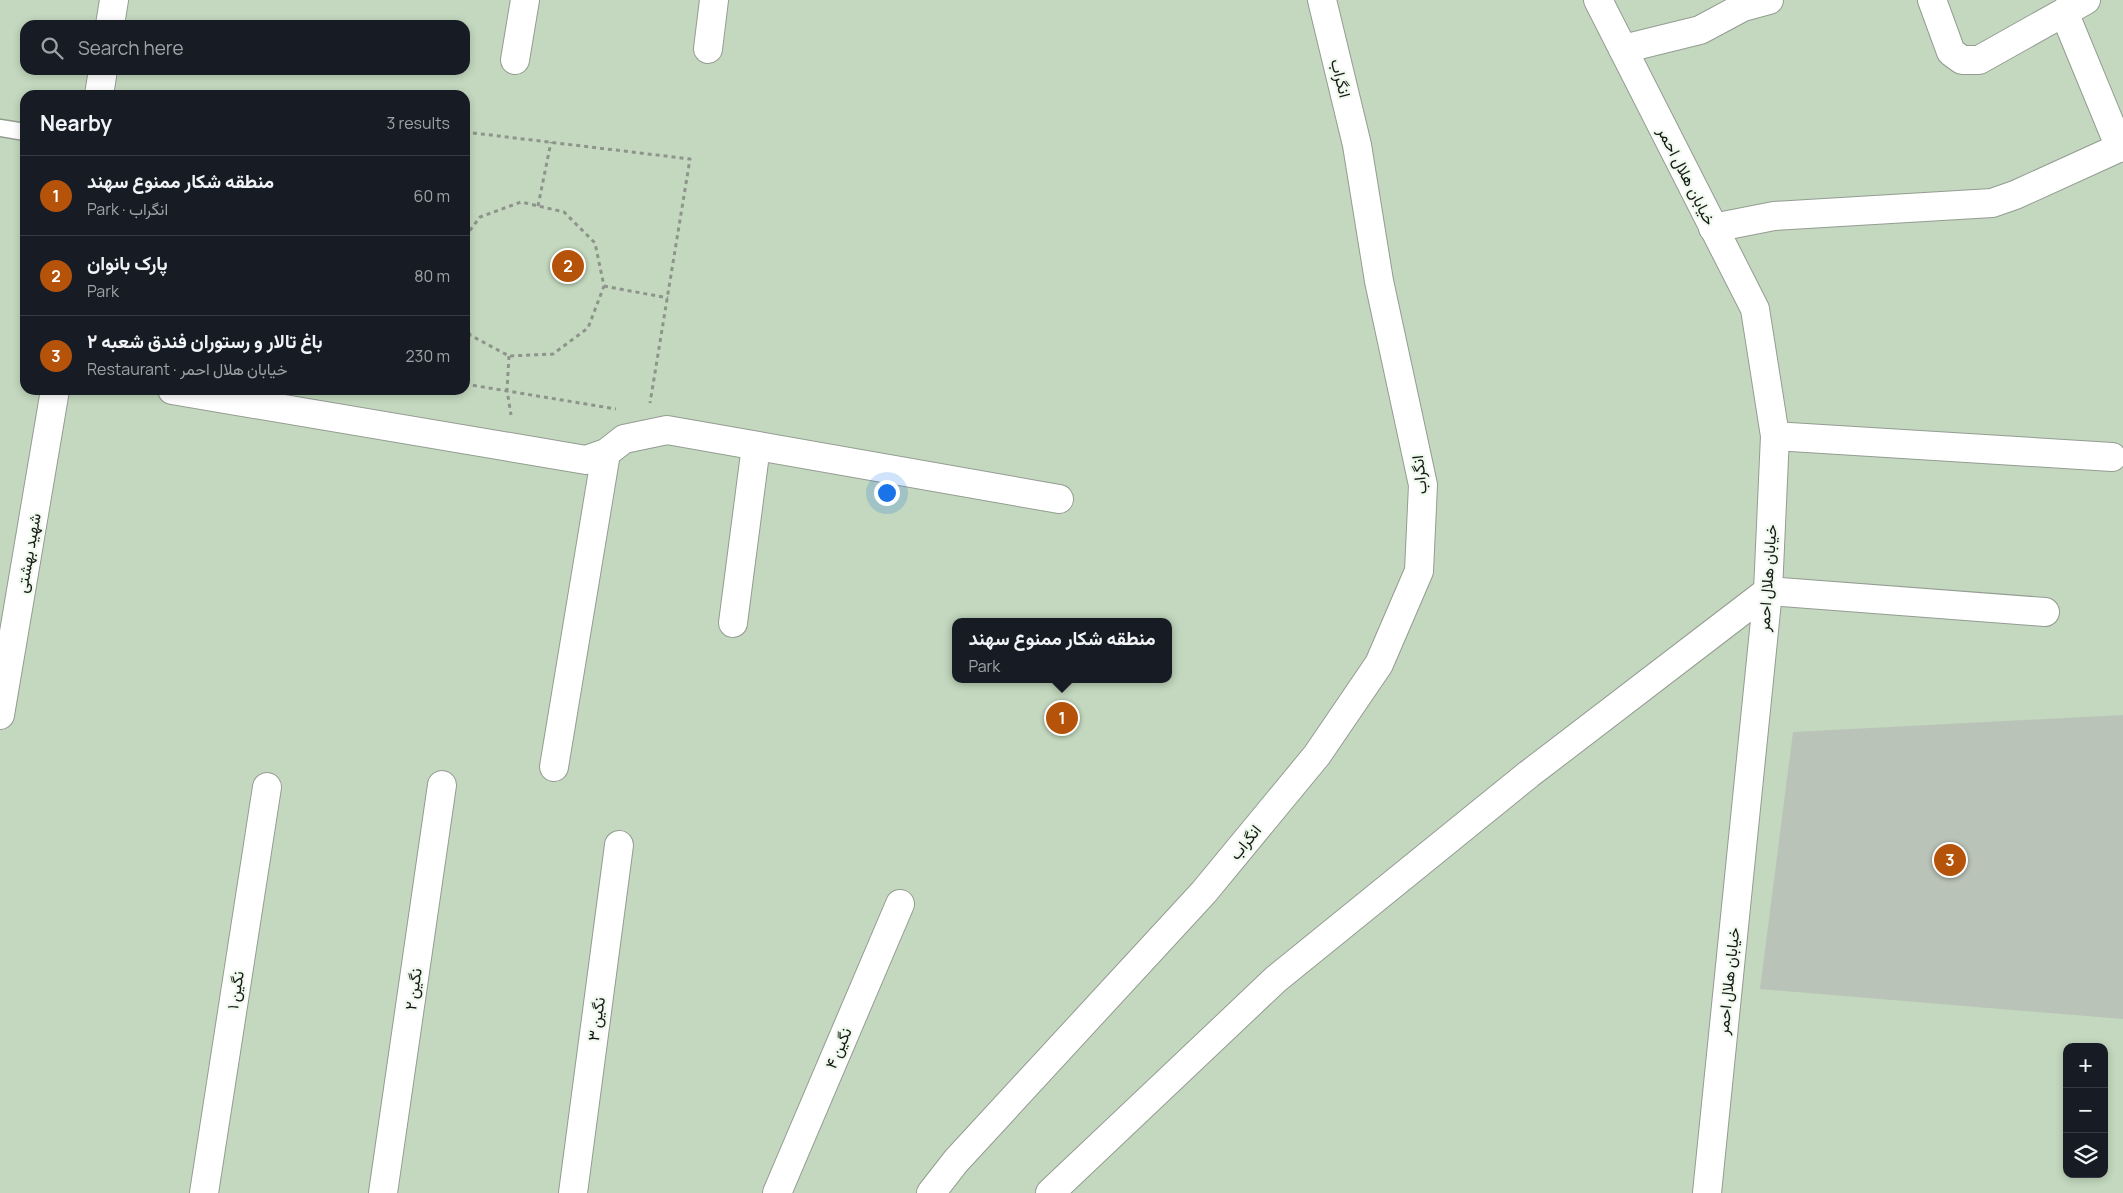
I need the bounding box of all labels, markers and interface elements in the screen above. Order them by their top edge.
search box [20,20,470,75]
icon: search [38,34,66,62]
text: Search here [78,35,184,61]
street label: انگراب [1326,56,1356,100]
text: Nearby [40,109,112,137]
text: 3 results [387,112,450,134]
street label: خیابان هلال احمر [1652,122,1721,229]
text: منطقه شکار ممنوع سهند [87,168,274,194]
text: 1 [52,185,60,207]
text: 60 m [414,185,450,207]
text: Park · انگراب [87,198,168,220]
pin: 2 [552,247,584,285]
text: پارک بانوان [87,250,168,276]
text: 2 [51,265,61,287]
text: 80 m [414,265,450,287]
text: Park [87,280,119,302]
text: باغ تالار و رستوران فندق شعبه ۲ [87,328,323,354]
text: 3 [51,345,61,367]
text: 230 m [406,345,450,367]
text: Restaurant · خیابان هلال احمر [87,358,288,380]
street label: انگراب [1406,454,1432,496]
your location [874,480,900,506]
street label: شهید بهشتی [10,511,46,595]
street label: خیابان هلال احمر [1752,523,1782,633]
popup [952,618,1172,683]
text: منطقه شکار ممنوع سهند [968,625,1156,651]
text: Park [968,655,1000,677]
pin: 1 [1046,699,1078,737]
street label: انگراب [1224,820,1266,864]
pin: 3 [1934,841,1966,879]
street label: خیابان هلال احمر [1711,926,1745,1037]
street label: نگین ۲ [399,967,427,1011]
street label: نگین ۱ [221,969,249,1011]
street label: نگین ۳ [582,995,610,1043]
street label: نگین ۴ [819,1024,857,1072]
map controls [2063,1043,2108,1178]
button: + [2063,1043,2108,1088]
button: − [2063,1088,2108,1133]
button: layers [2063,1133,2108,1178]

